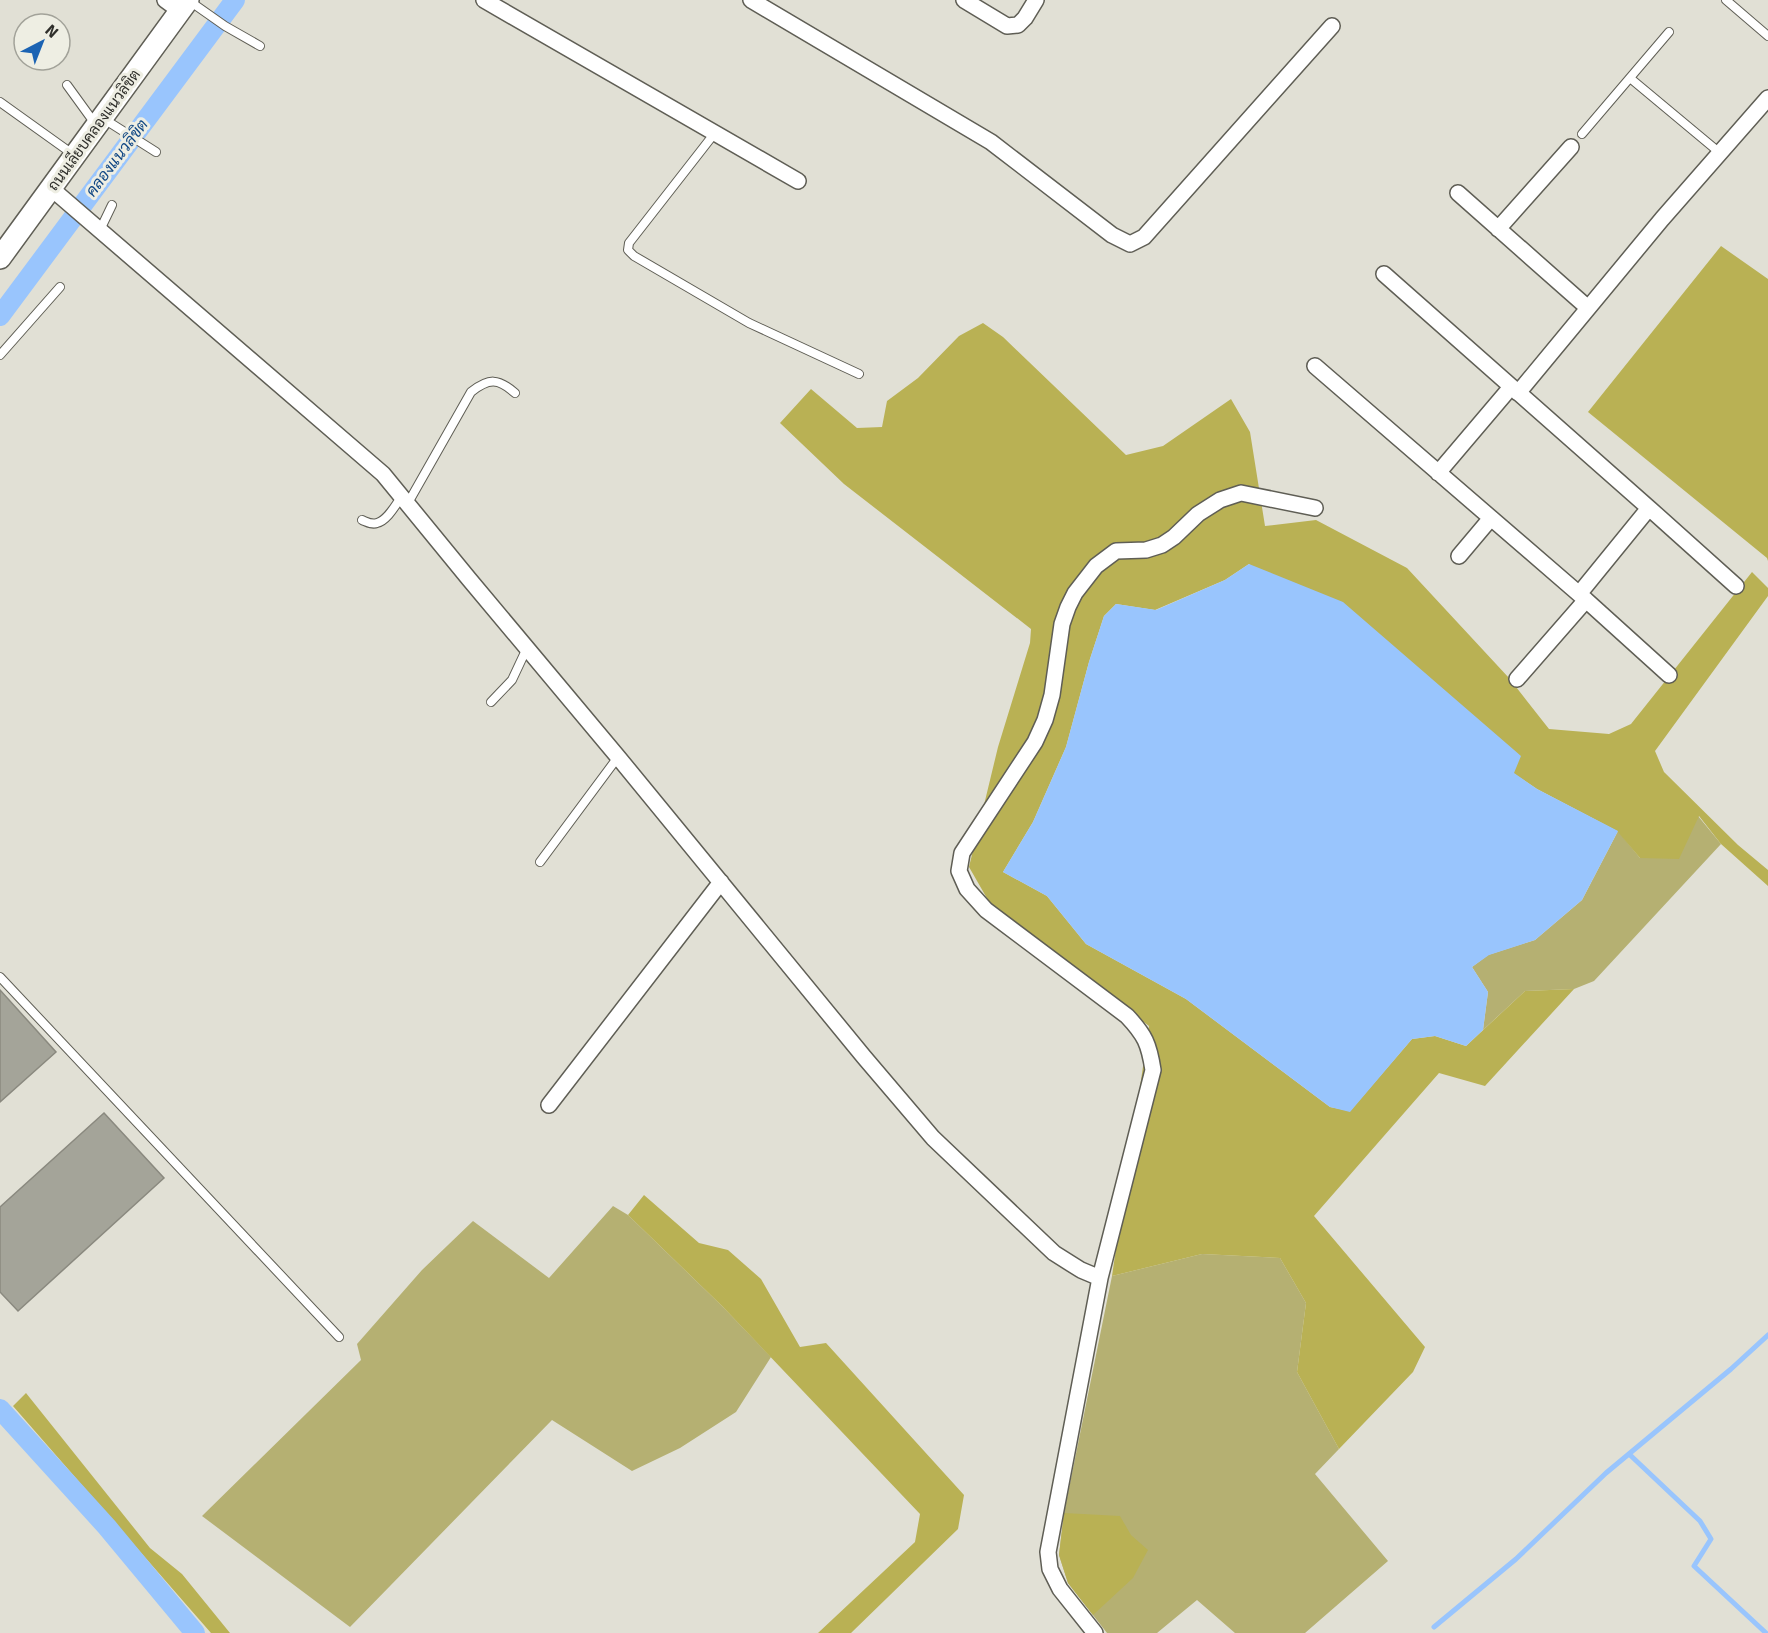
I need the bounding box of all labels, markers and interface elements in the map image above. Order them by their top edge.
north arrow [12,12,72,72]
text: N [41,20,62,43]
street label: ถนนเลียบคลองแนวลิขิต [44,66,144,194]
water label: คลองแนวลิขิต [82,116,152,200]

